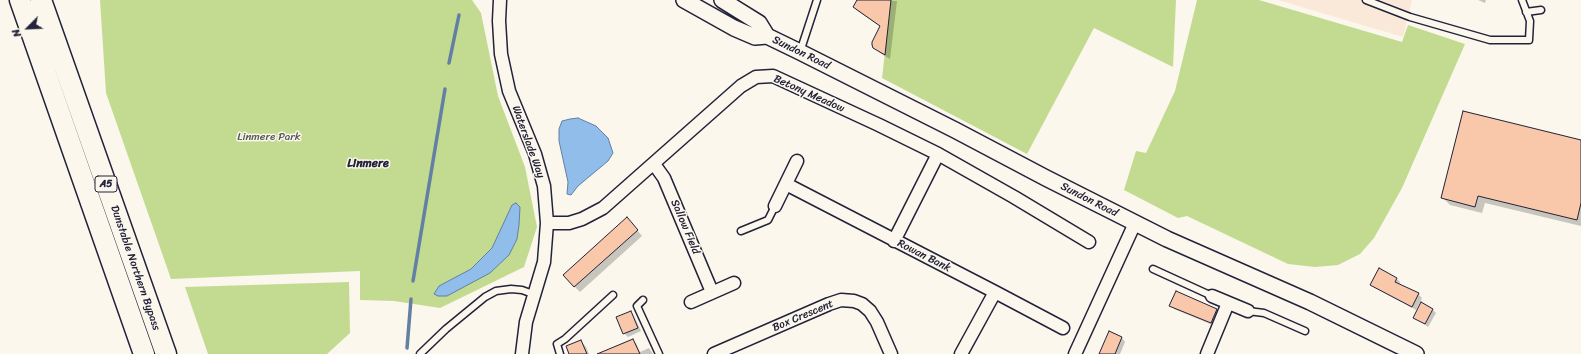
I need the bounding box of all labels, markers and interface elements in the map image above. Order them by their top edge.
north arrow [8,8,48,48]
text: N [6,26,27,40]
street label: Sundon Road [770,33,832,73]
street label: Betony Meadow [771,72,847,116]
street label: Waterslade Way [509,104,547,180]
park label: Linmere Park [237,130,301,144]
district label: Linmere [347,157,389,171]
road number: A5 [95,176,117,192]
street label: Sundon Road [1058,180,1120,220]
street label: Sallow Field [668,198,702,256]
street label: Dunstable Northern Bypass [107,204,163,332]
street label: Rowan Bank [895,237,953,275]
street label: Box Crescent [771,297,835,335]

